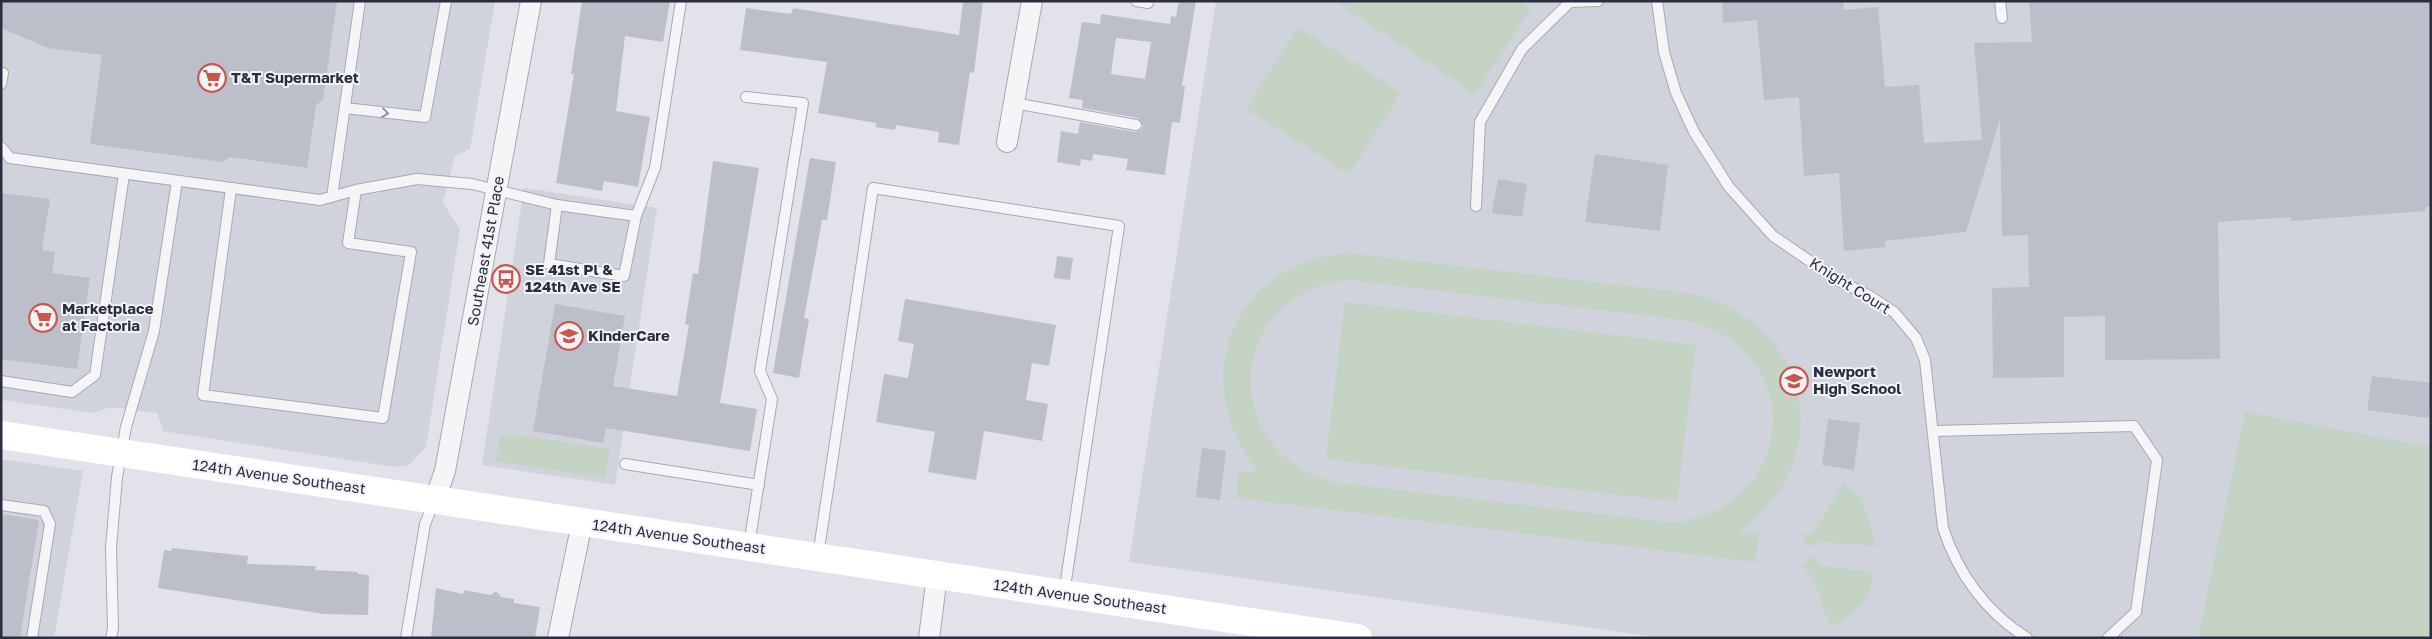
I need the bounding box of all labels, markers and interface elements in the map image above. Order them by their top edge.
supermarket icon: T&T Supermarket [197,63,227,93]
place label: T&T Supermarket [231,68,359,86]
one-way arrow [382,107,390,118]
street label: Southeast 41st Place [463,174,507,327]
street label: Knight Court [1807,253,1894,317]
place label: SE 41st Pl & 124th Ave SE [525,260,621,295]
bus stop icon: SE 41st Pl & 124th Ave SE [491,264,521,294]
place label: Marketplace at Factoria [62,299,154,334]
supermarket icon: Marketplace at Factoria [28,303,58,333]
school or university icon: KinderCare [554,321,584,351]
place label: KinderCare [588,326,670,344]
place label: Newport High School [1813,362,1901,397]
school or university icon: Newport High School [1779,366,1809,396]
street label: 124th Avenue Southeast [191,455,367,497]
street label: 124th Avenue Southeast [591,515,767,557]
street label: 124th Avenue Southeast [992,575,1168,617]

